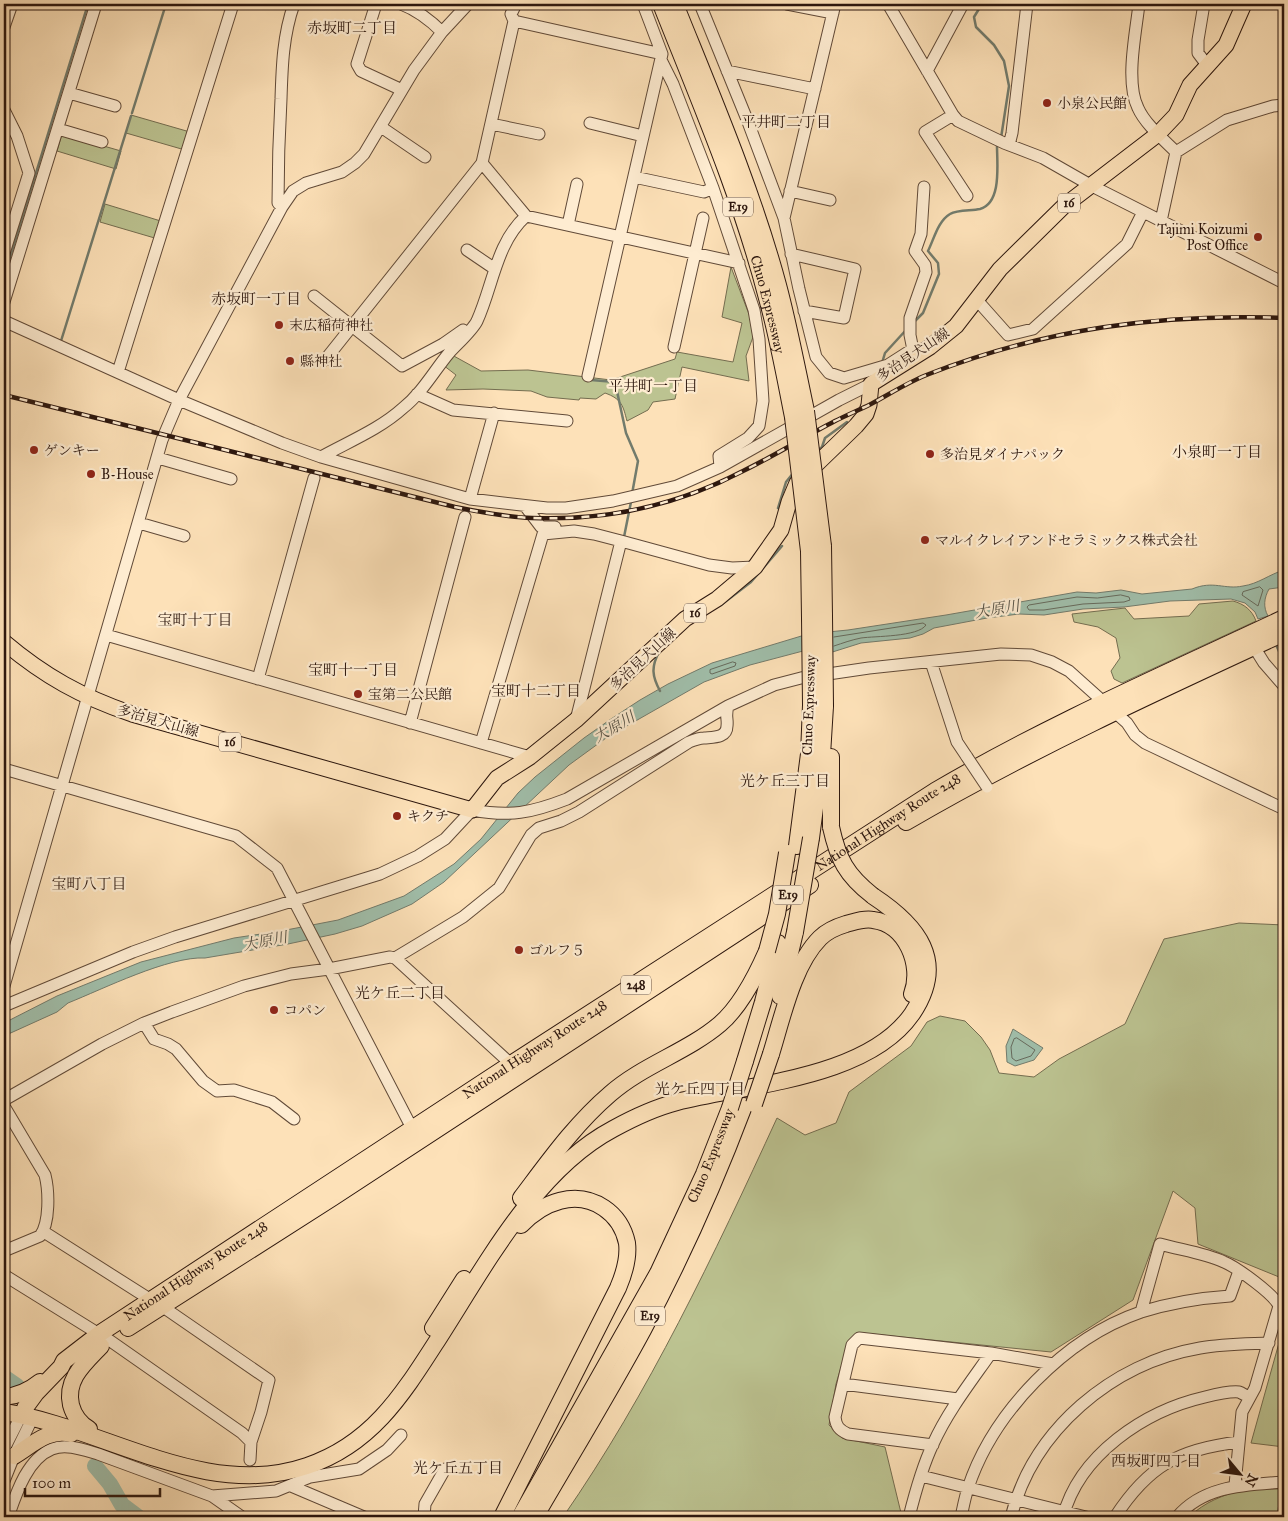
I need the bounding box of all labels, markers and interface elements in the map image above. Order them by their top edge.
district label: 赤坂町二丁目 [307,19,397,37]
place label: 小泉公民館 [1057,95,1127,112]
marker: 小泉公民館 [1041,97,1053,109]
district label: 平井町二丁目 [741,113,831,131]
road number: 16 [1058,194,1080,212]
road number: E19 [723,198,753,216]
place label: Tajimi Koizumi Post Office [1157,221,1248,254]
marker: Tajimi Koizumi Post Office [1252,231,1264,243]
street label: Chuo Expressway [747,253,789,355]
district label: 赤坂町一丁目 [211,290,301,308]
place label: 末広稲荷神社 [289,317,373,334]
marker: 末広稲荷神社 [273,319,285,331]
street label: 多治見犬山線 [873,324,953,386]
place label: 縣神社 [300,353,342,370]
marker: 縣神社 [284,355,296,367]
district label: 平井町一丁目 [608,377,698,395]
place label: ゲンキー [44,442,100,459]
district label: 小泉町一丁目 [1172,443,1262,461]
marker: ゲンキー [28,444,40,456]
place label: 多治見ダイナパック [940,446,1065,463]
marker: 多治見ダイナパック [924,448,936,460]
place label: B-House [101,466,154,483]
marker: B-House [85,468,97,480]
place label: マルイクレイアンドセラミックス株式会社 [935,532,1198,549]
marker: マルイクレイアンドセラミックス株式会社 [919,534,931,546]
water label: 大原川 [973,596,1023,621]
road number: 16 [684,604,706,622]
district label: 宝町十丁目 [157,611,233,629]
street label: 多治見犬山線 [606,624,680,694]
street label: Chuo Expressway [799,654,819,756]
district label: 宝町十一丁目 [308,661,398,679]
district label: 宝町十二丁目 [491,682,581,700]
place label: 宝第二公民館 [368,686,452,703]
marker: 宝第二公民館 [352,688,364,700]
street label: 多治見犬山線 [115,701,201,741]
water label: 大原川 [590,707,640,746]
road number: 16 [219,732,241,752]
street label: National Highway Route 248 [812,770,963,874]
district label: 光ケ丘三丁目 [740,772,830,790]
place label: キクチ [407,808,449,825]
marker: キクチ [391,810,403,822]
district label: 宝町八丁目 [51,875,127,893]
road number: E19 [773,886,803,904]
water label: 大原川 [241,927,291,954]
place label: ゴルフ５ [529,942,585,959]
marker: ゴルフ５ [513,944,525,956]
road number: 248 [621,976,651,994]
district label: 光ケ丘二丁目 [355,984,445,1002]
street label: National Highway Route 248 [459,996,610,1102]
place label: コパン [284,1002,326,1019]
marker: コパン [268,1004,280,1016]
district label: 光ケ丘四丁目 [655,1080,745,1098]
street label: Chuo Expressway [683,1105,738,1206]
street label: National Highway Route 248 [120,1217,271,1324]
road number: E19 [635,1306,665,1325]
north arrow [1216,1448,1266,1498]
district label: 西坂町四丁目 [1111,1452,1201,1470]
district label: 光ケ丘五丁目 [413,1459,503,1477]
scale bar [25,1466,160,1498]
text: N [1241,1471,1261,1489]
text: 100 m [32,1474,72,1492]

